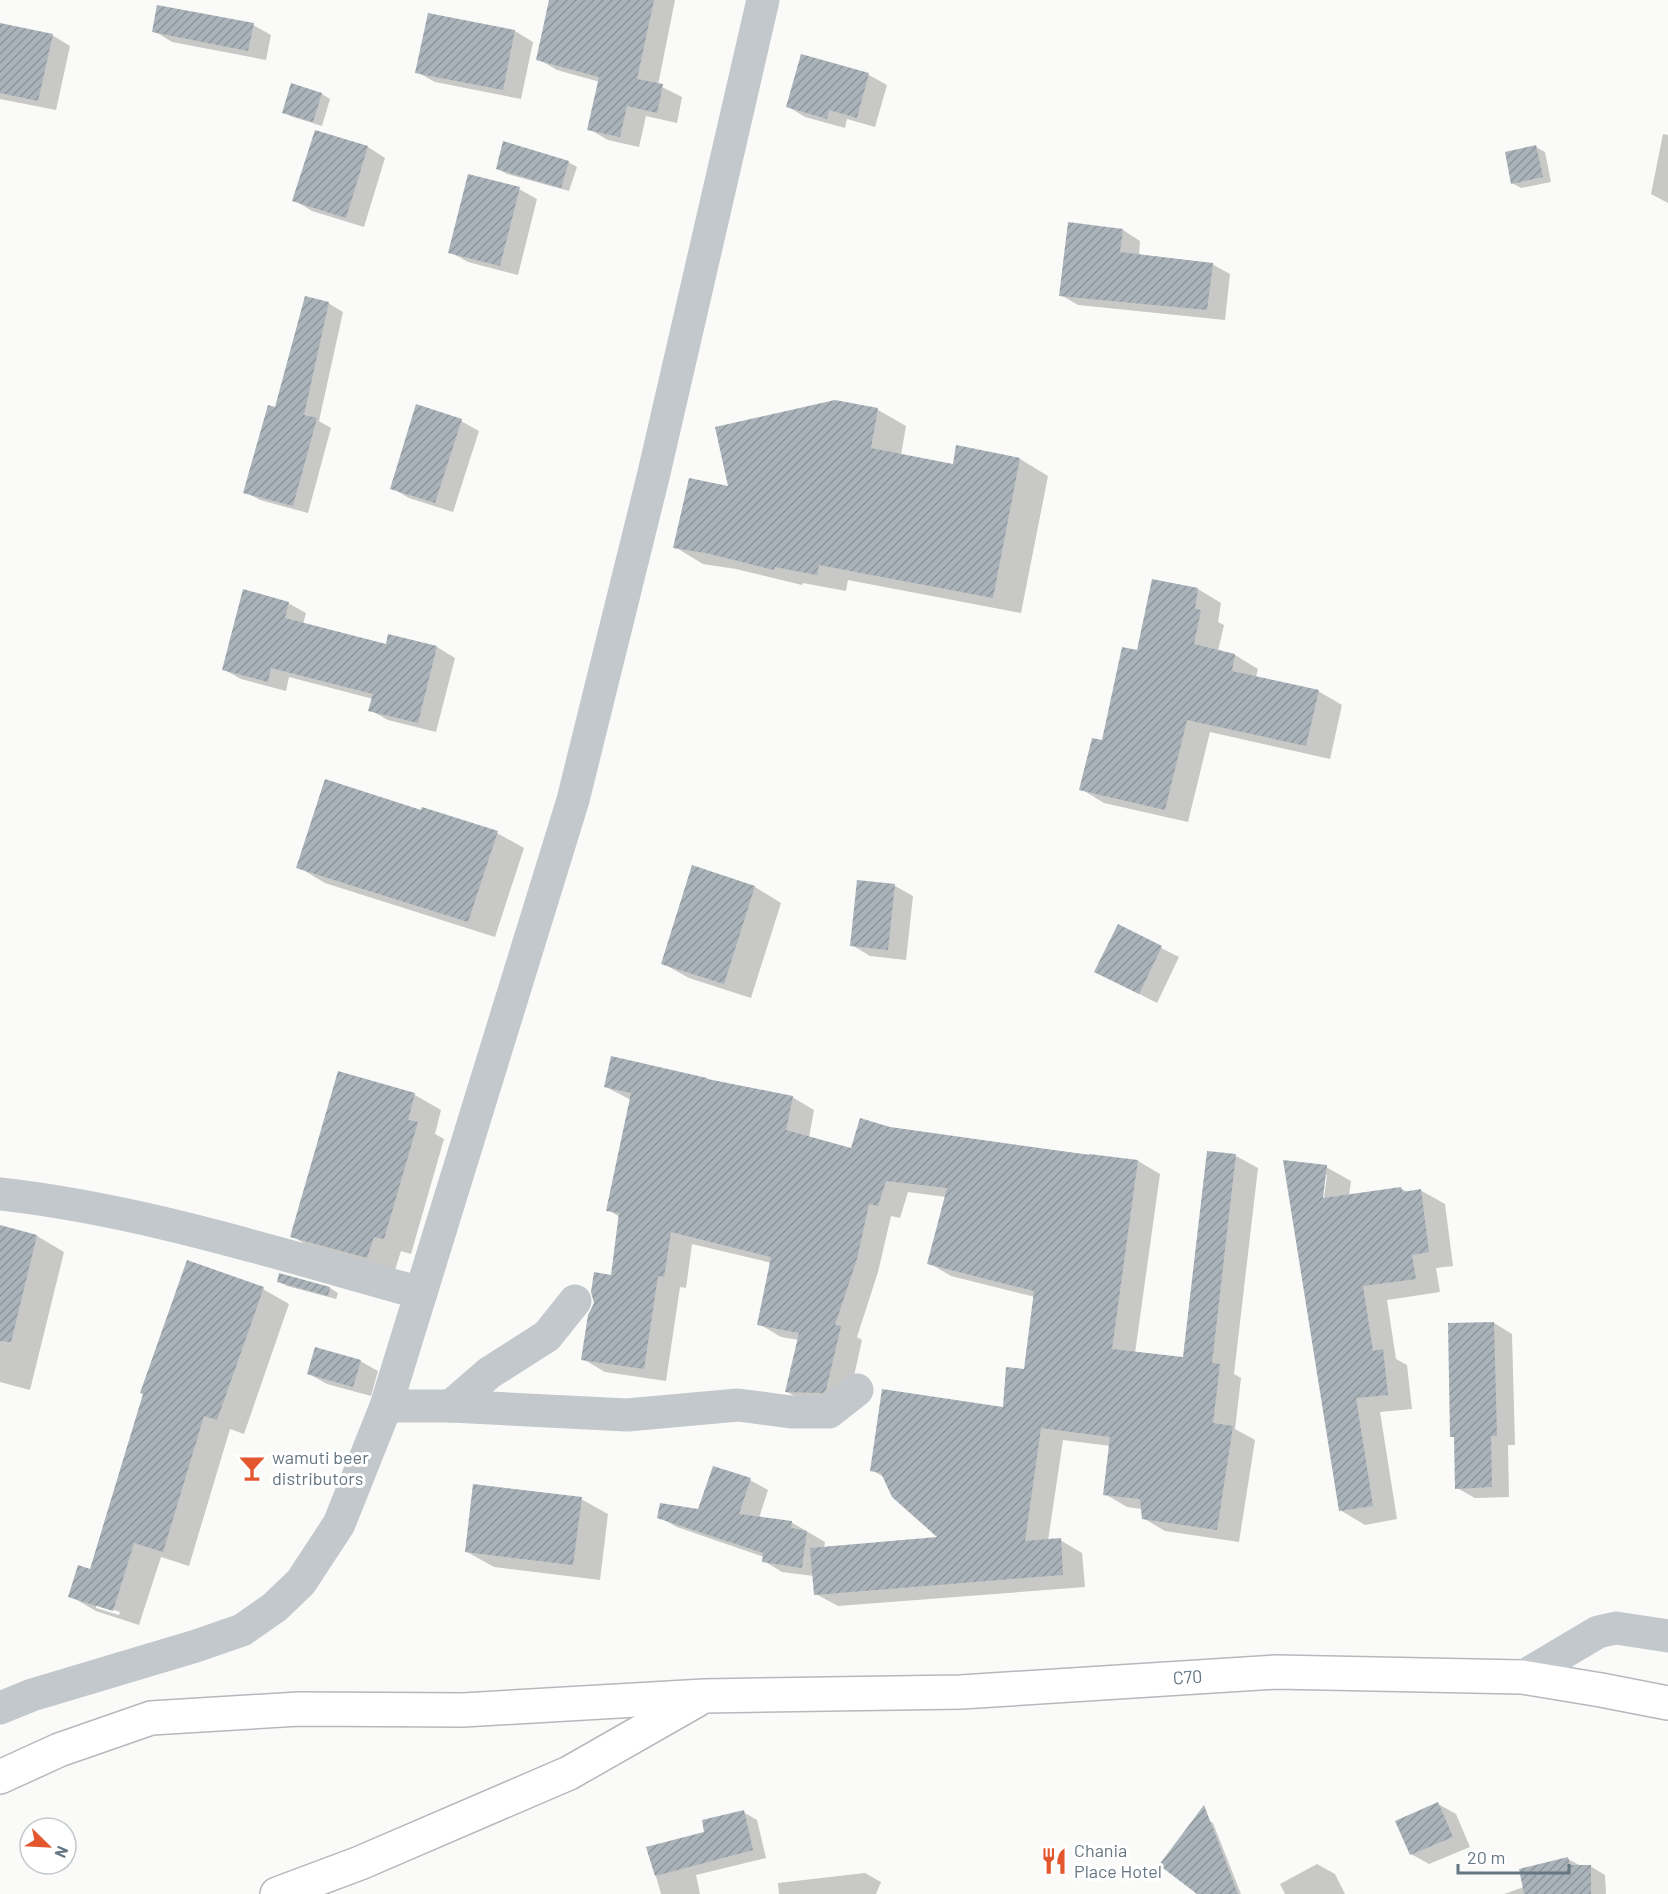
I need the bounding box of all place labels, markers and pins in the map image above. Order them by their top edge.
place label: wamuti beer distributors [272,1446,369,1489]
bar icon: wamuti beer distributors [237,1453,267,1483]
place label: Chania Place Hotel [1074,1839,1162,1882]
restaurant icon: Chania Place Hotel [1039,1846,1069,1876]

